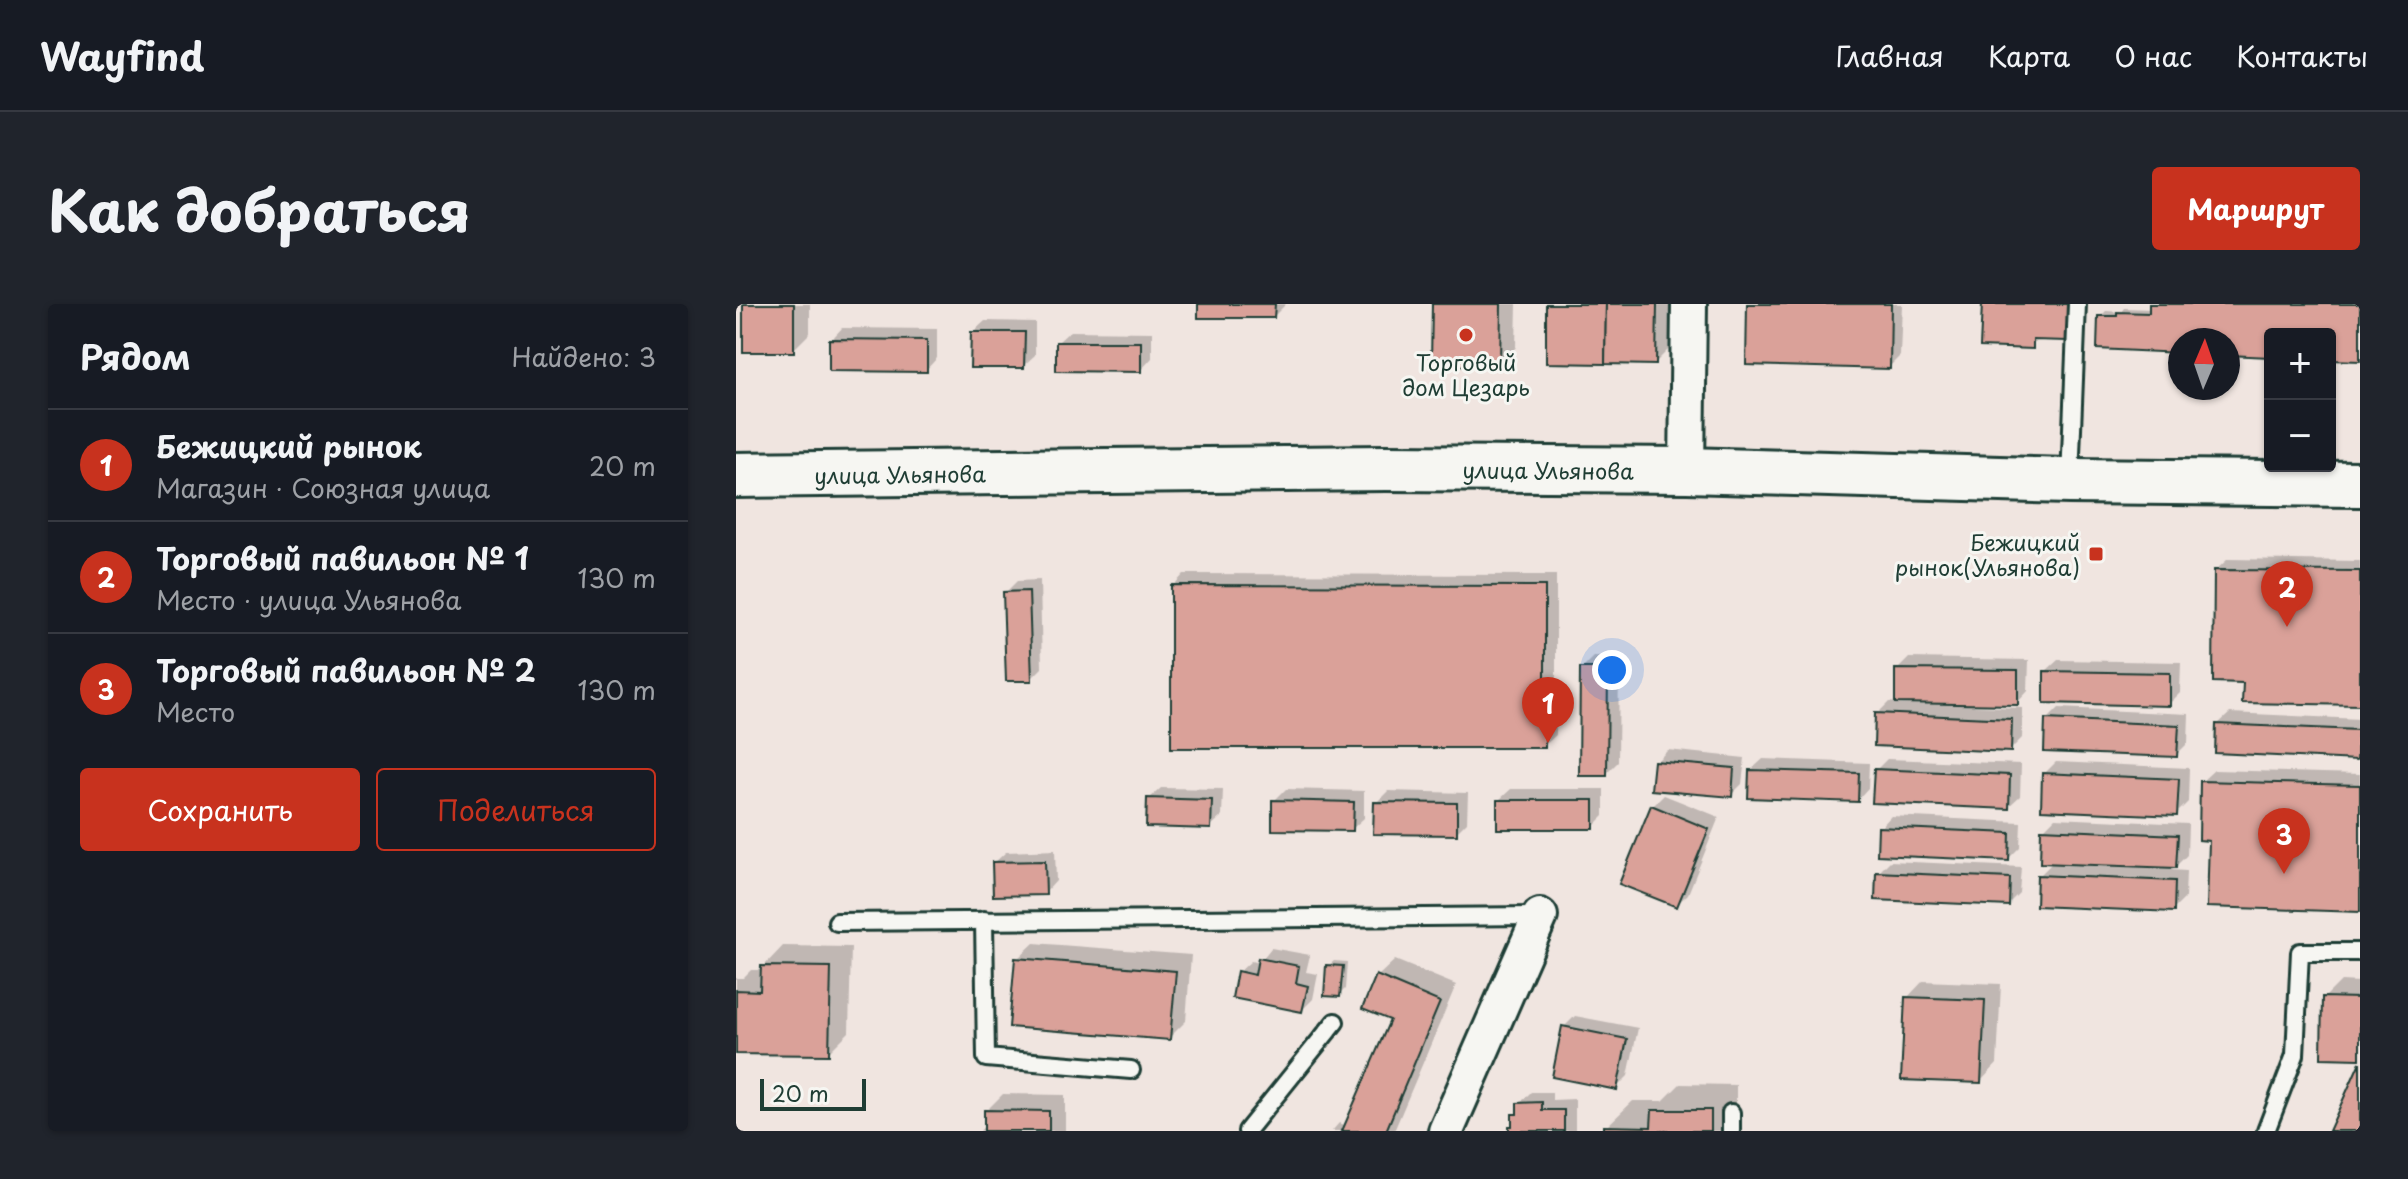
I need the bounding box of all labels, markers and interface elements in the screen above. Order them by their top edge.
text: Wayfind [40,27,204,84]
text: Главная [1836,34,1944,77]
text: Карта [1988,34,2070,77]
text: О нас [2114,34,2192,77]
text: Контакты [2236,34,2368,77]
text: Как добраться [48,166,471,251]
button: Маршрут [2152,167,2360,250]
marker: Торговый дом Цезарь [1457,326,1475,344]
north arrow [2168,328,2240,400]
map controls [2264,328,2336,472]
button: + [2264,328,2336,400]
text: Рядом [80,330,191,382]
text: Найдено: 3 [512,337,656,376]
place label: Торговый дом Цезарь [1402,345,1530,403]
button: − [2264,400,2336,472]
text: Бежицкий рынок [156,423,422,468]
text: 1 [100,446,112,485]
text: 20 m [589,446,656,485]
street label: улица Ульянова [1462,452,1634,486]
street label: улица Ульянова [814,456,986,491]
text: Магазин · Союзная улица [156,468,490,507]
place label: Бежицкий рынок(Ульянова) [1895,525,2080,583]
text: Торговый павильон № 1 [156,535,529,580]
marker: Бежицкий рынок(Ульянова) [2087,545,2105,563]
text: 2 [97,558,115,597]
text: 130 m [577,558,656,597]
pin: 2 [2261,561,2313,627]
text: Место · улица Ульянова [156,580,461,619]
text: Торговый павильон № 2 [156,647,535,692]
your location [1592,650,1632,690]
text: 3 [97,670,115,709]
text: 130 m [577,670,656,709]
pin: 1 [1522,677,1574,743]
text: Место [156,692,235,731]
button: Сохранить [80,768,360,851]
button: Поделиться [376,768,656,851]
pin: 3 [2258,808,2310,874]
scale bar [760,1075,866,1111]
text: 20 m [772,1076,829,1109]

